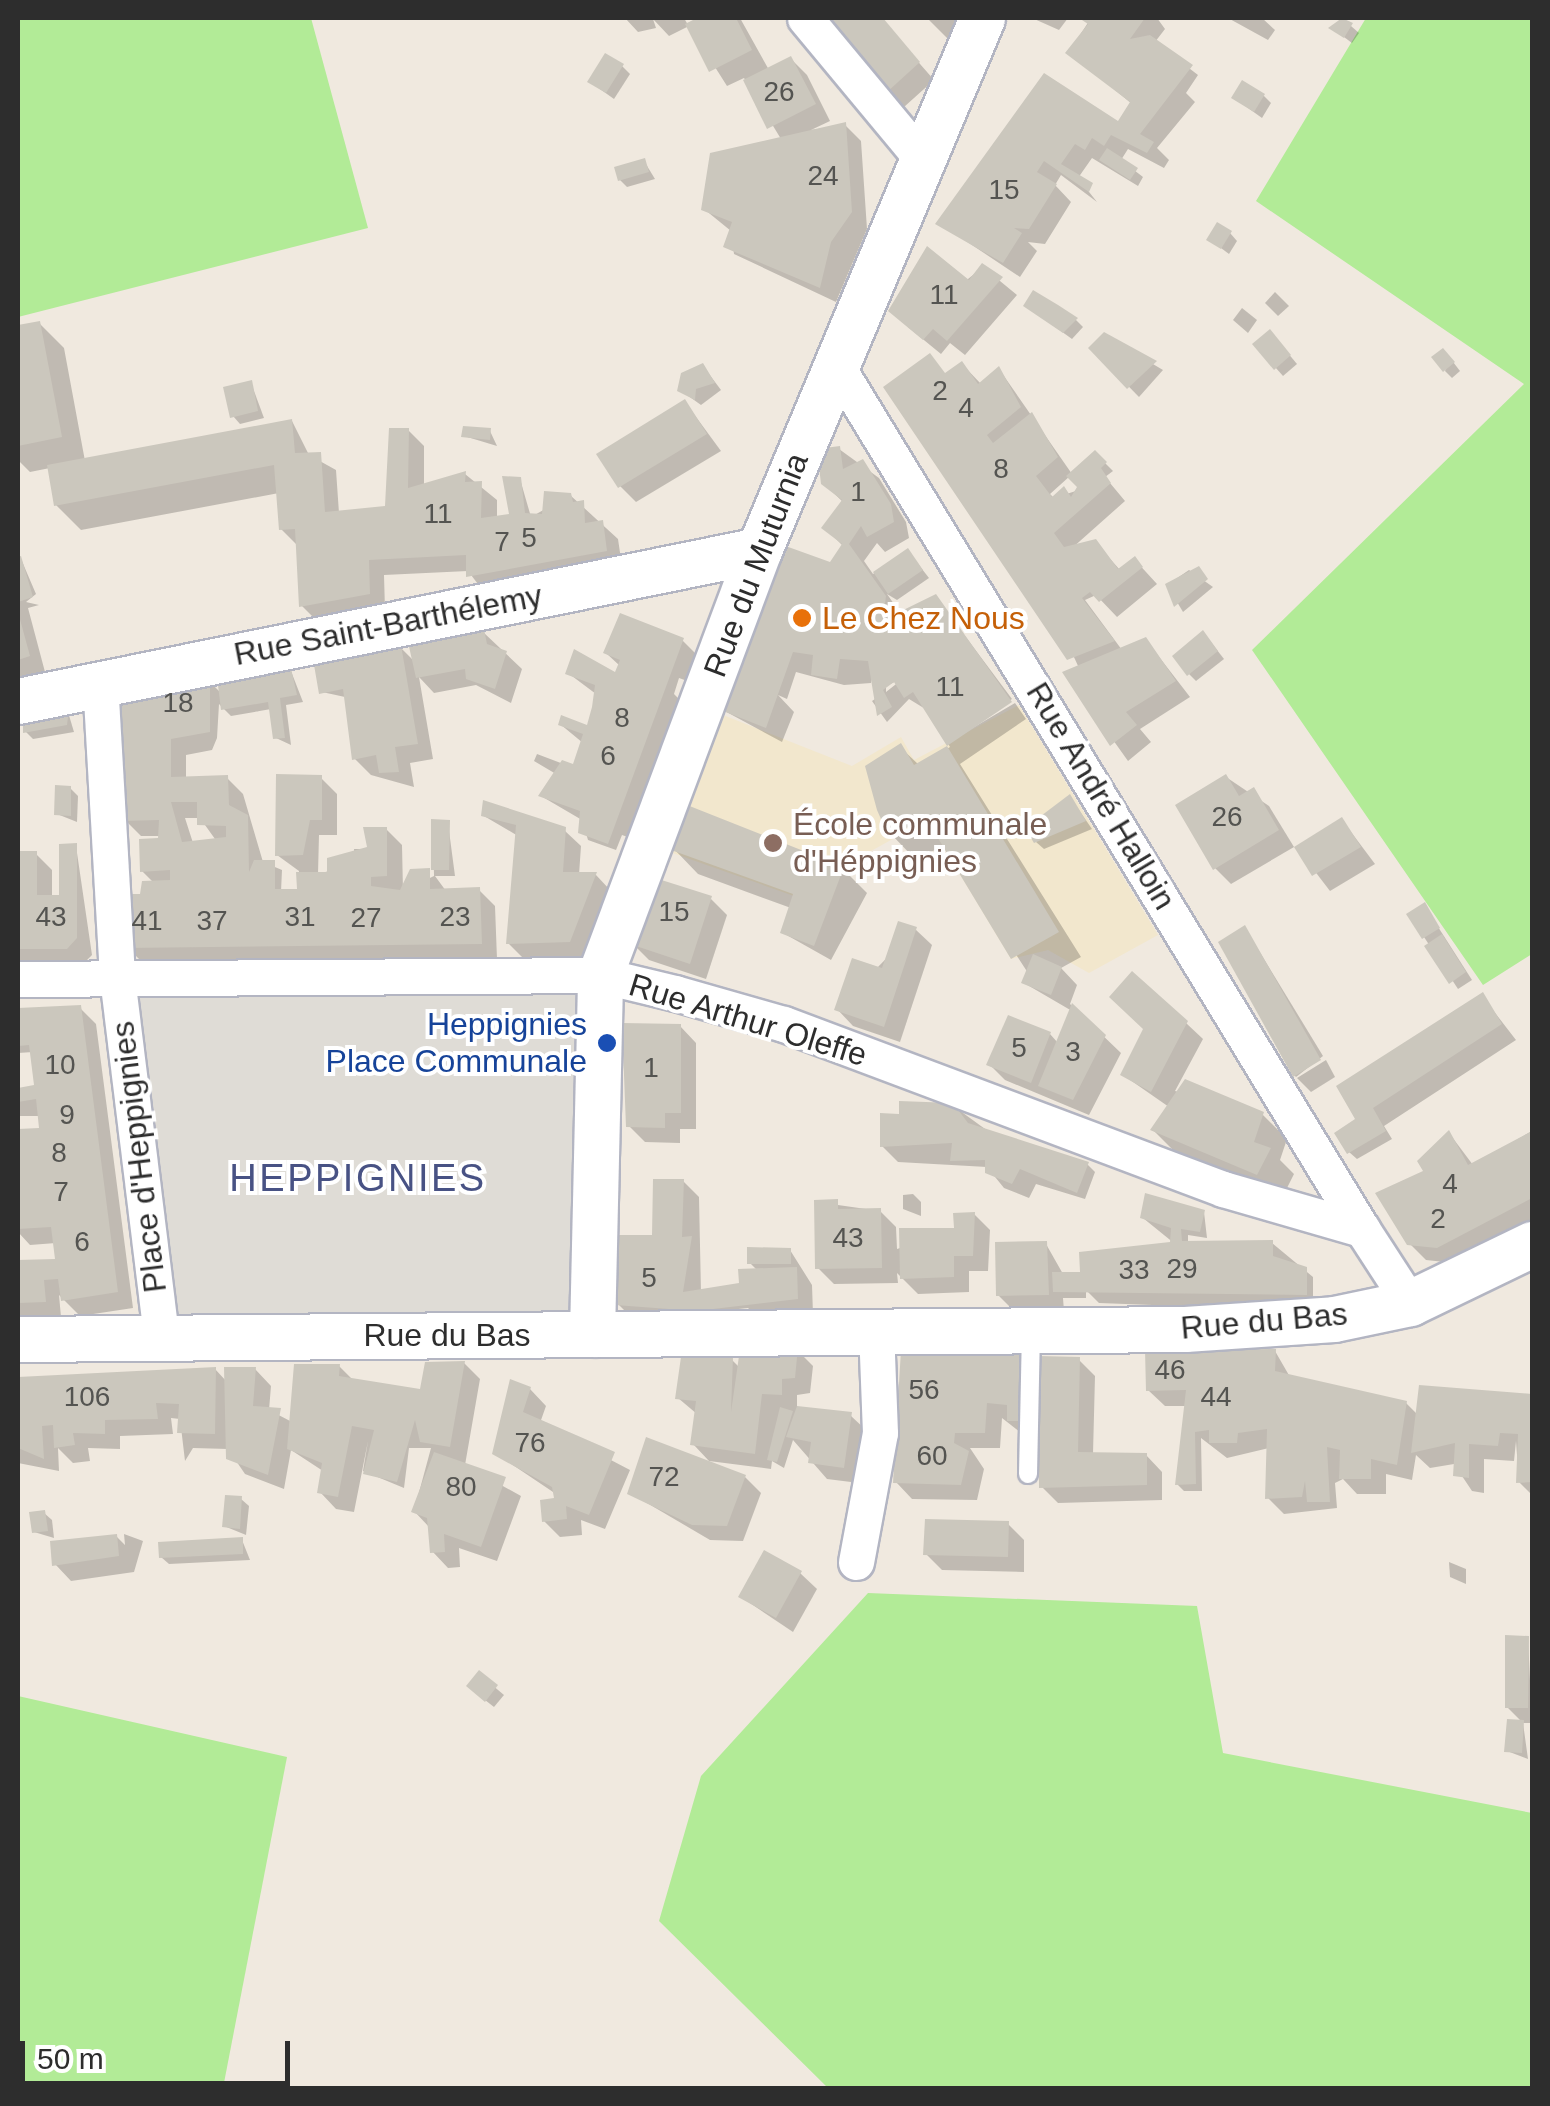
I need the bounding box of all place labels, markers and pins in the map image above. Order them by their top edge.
place label: Le Chez Nous [822,599,1025,637]
marker: Le Chez Nous [791,607,813,629]
place label: École communale d'Héppignies [793,806,1047,881]
marker: École communale d'Héppignies [762,832,784,854]
place label: Heppignies Place Communale [326,1006,587,1081]
marker: Heppignies Place Communale [596,1032,618,1054]

